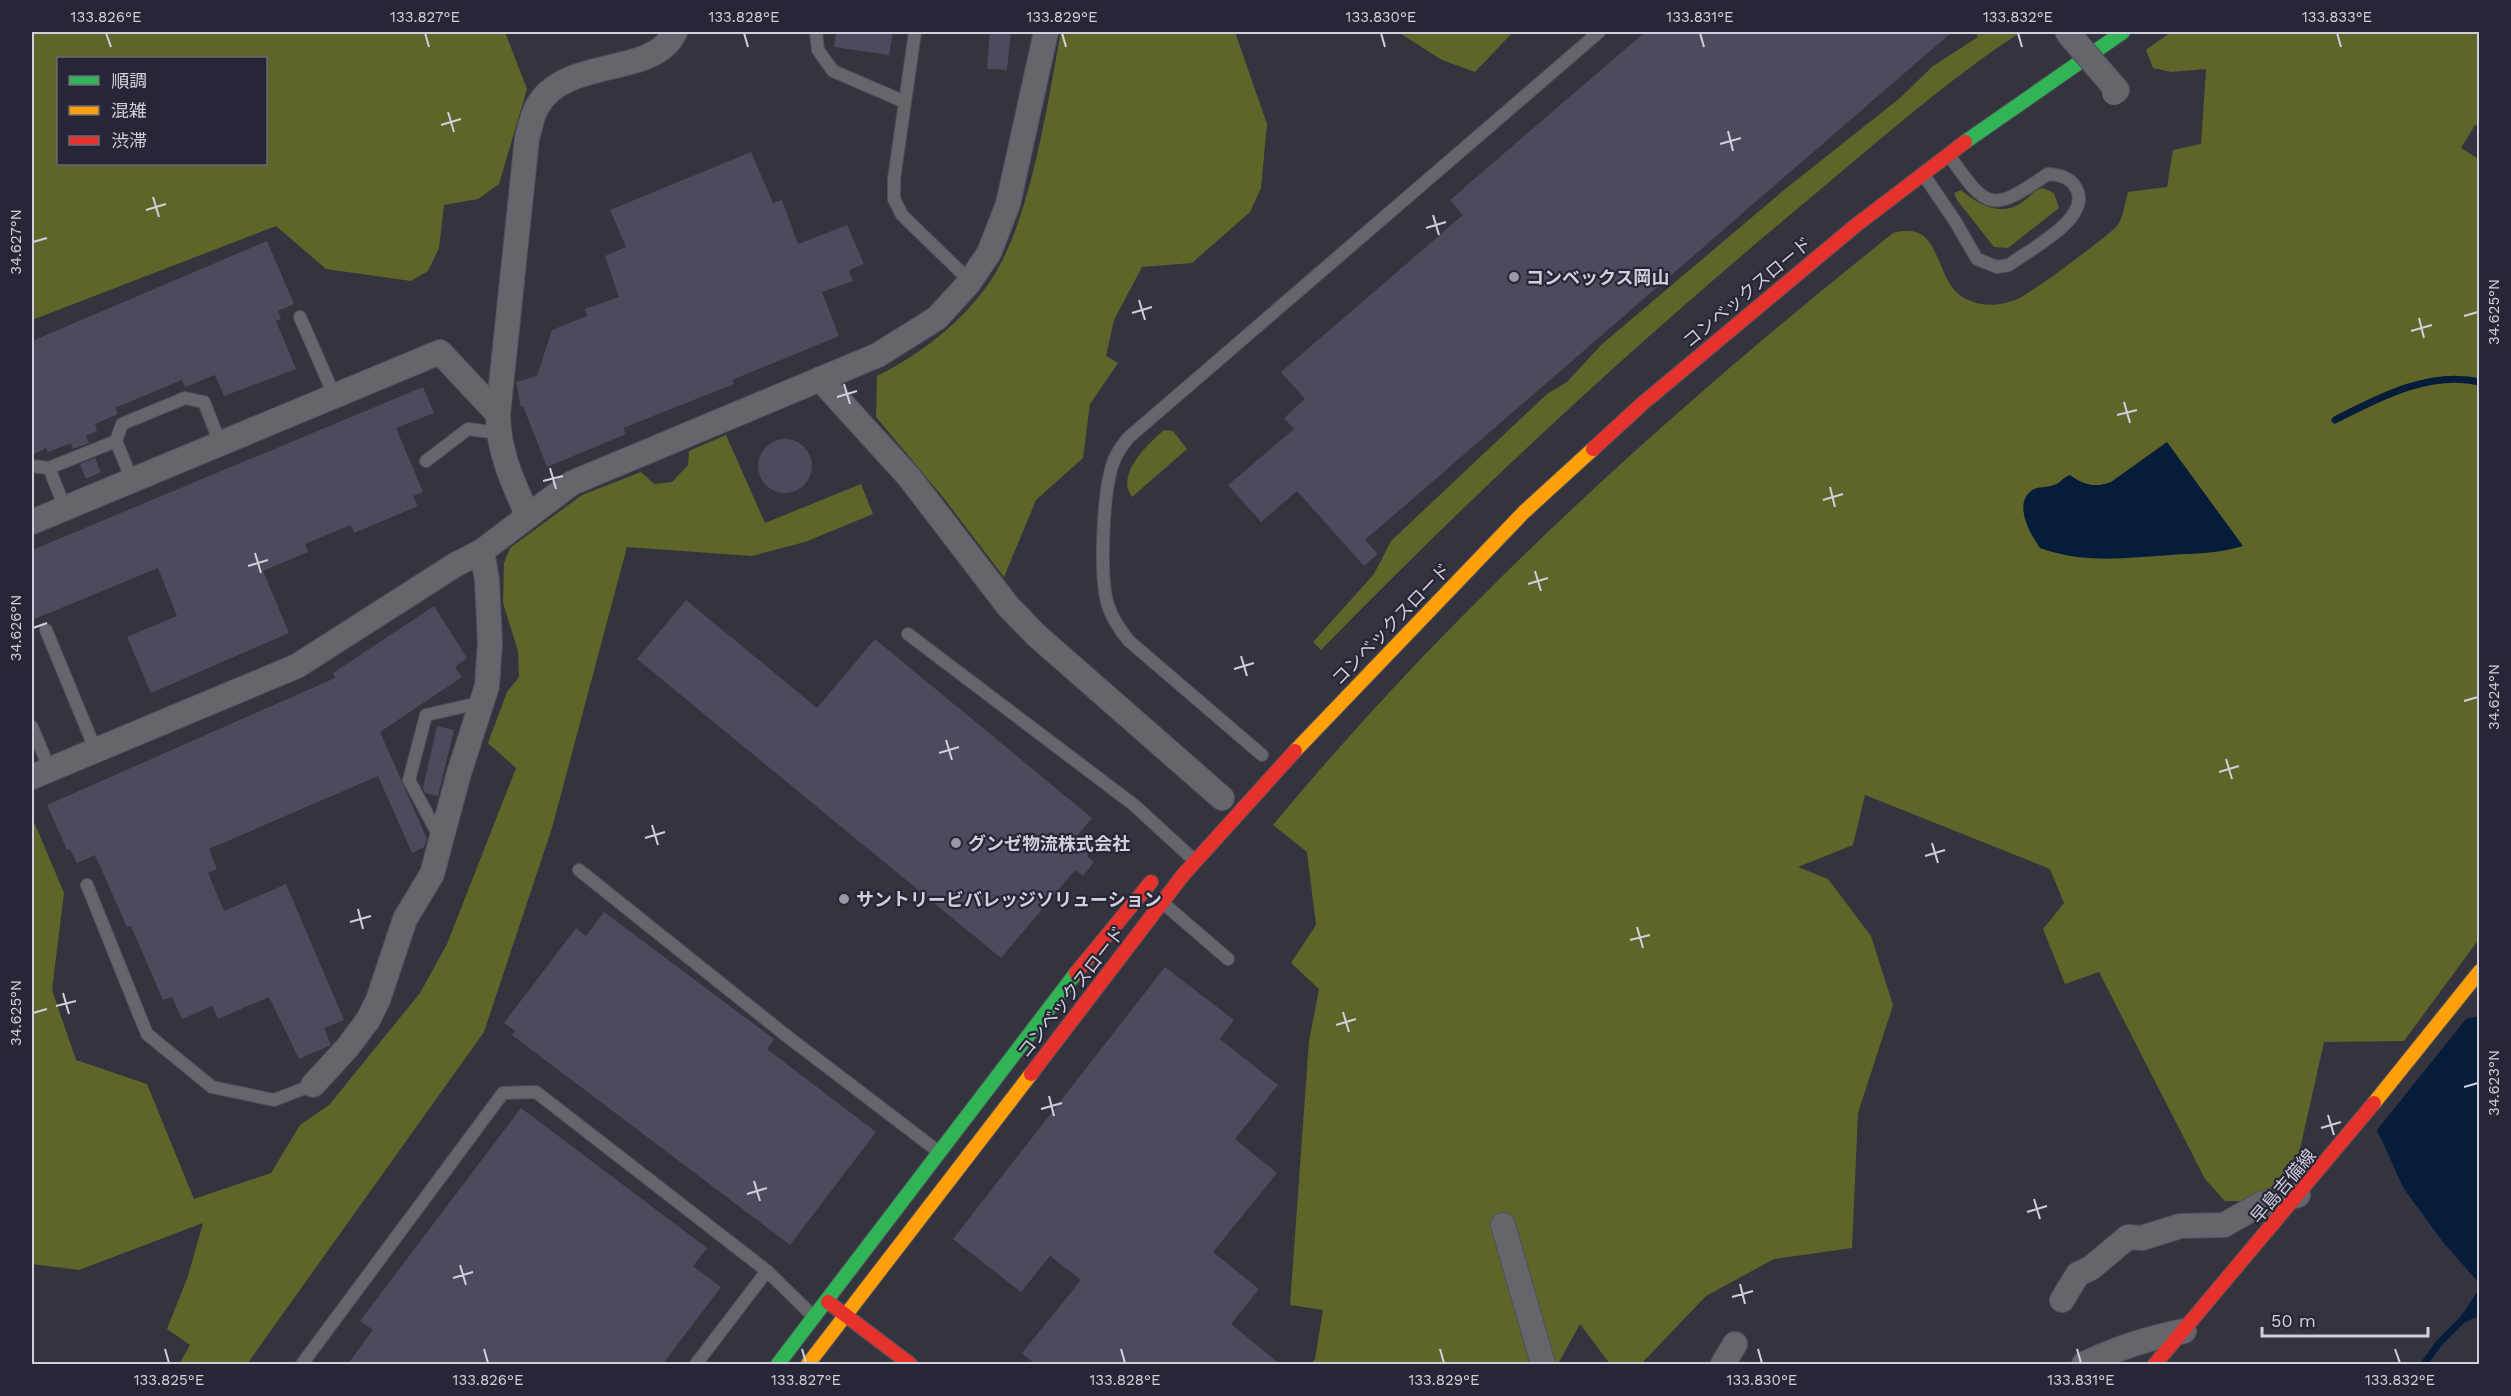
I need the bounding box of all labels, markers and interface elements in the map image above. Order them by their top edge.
text: 133.826°E [71,8,141,26]
text: 133.827°E [390,8,460,26]
text: 133.828°E [708,8,780,26]
text: 133.829°E [1026,8,1098,26]
text: 133.830°E [1346,8,1416,26]
text: 133.831°E [1666,8,1734,26]
text: 133.832°E [1983,8,2053,26]
text: 133.833°E [2302,8,2372,26]
legend [57,57,267,165]
text: 順調 [111,70,147,91]
text: 混雑 [111,100,147,121]
text: 渋滞 [111,130,147,151]
text: 34.627°N [7,209,25,275]
street label: コンベックスロード [1678,232,1816,352]
place label: コンベックス岡山 [1526,267,1669,288]
marker: コンベックス岡山 [1507,270,1521,284]
text: 34.625°N [2485,279,2503,345]
street label: コンベックスロード [1327,559,1455,689]
text: 34.626°N [7,595,25,661]
text: 34.624°N [2485,664,2503,730]
place label: グンゼ物流株式会社 [968,833,1130,854]
marker: グンゼ物流株式会社 [949,836,963,850]
place label: サントリービバレッジソリューション [856,889,1162,910]
marker: サントリービバレッジソリューション [837,892,851,906]
street label: コンベックスロード [1013,922,1129,1062]
text: 34.625°N [7,980,25,1046]
text: 34.623°N [2485,1050,2503,1116]
street label: 早島吉備線 [2246,1145,2320,1227]
scale bar [2262,1300,2428,1338]
text: 50 m [2271,1310,2316,1331]
text: 133.825°E [134,1371,204,1389]
text: 133.826°E [453,1371,523,1389]
text: 133.827°E [771,1371,841,1389]
text: 133.828°E [1089,1371,1161,1389]
text: 133.829°E [1408,1371,1480,1389]
text: 133.830°E [1727,1371,1797,1389]
text: 133.831°E [2047,1371,2115,1389]
text: 133.832°E [2365,1371,2435,1389]

